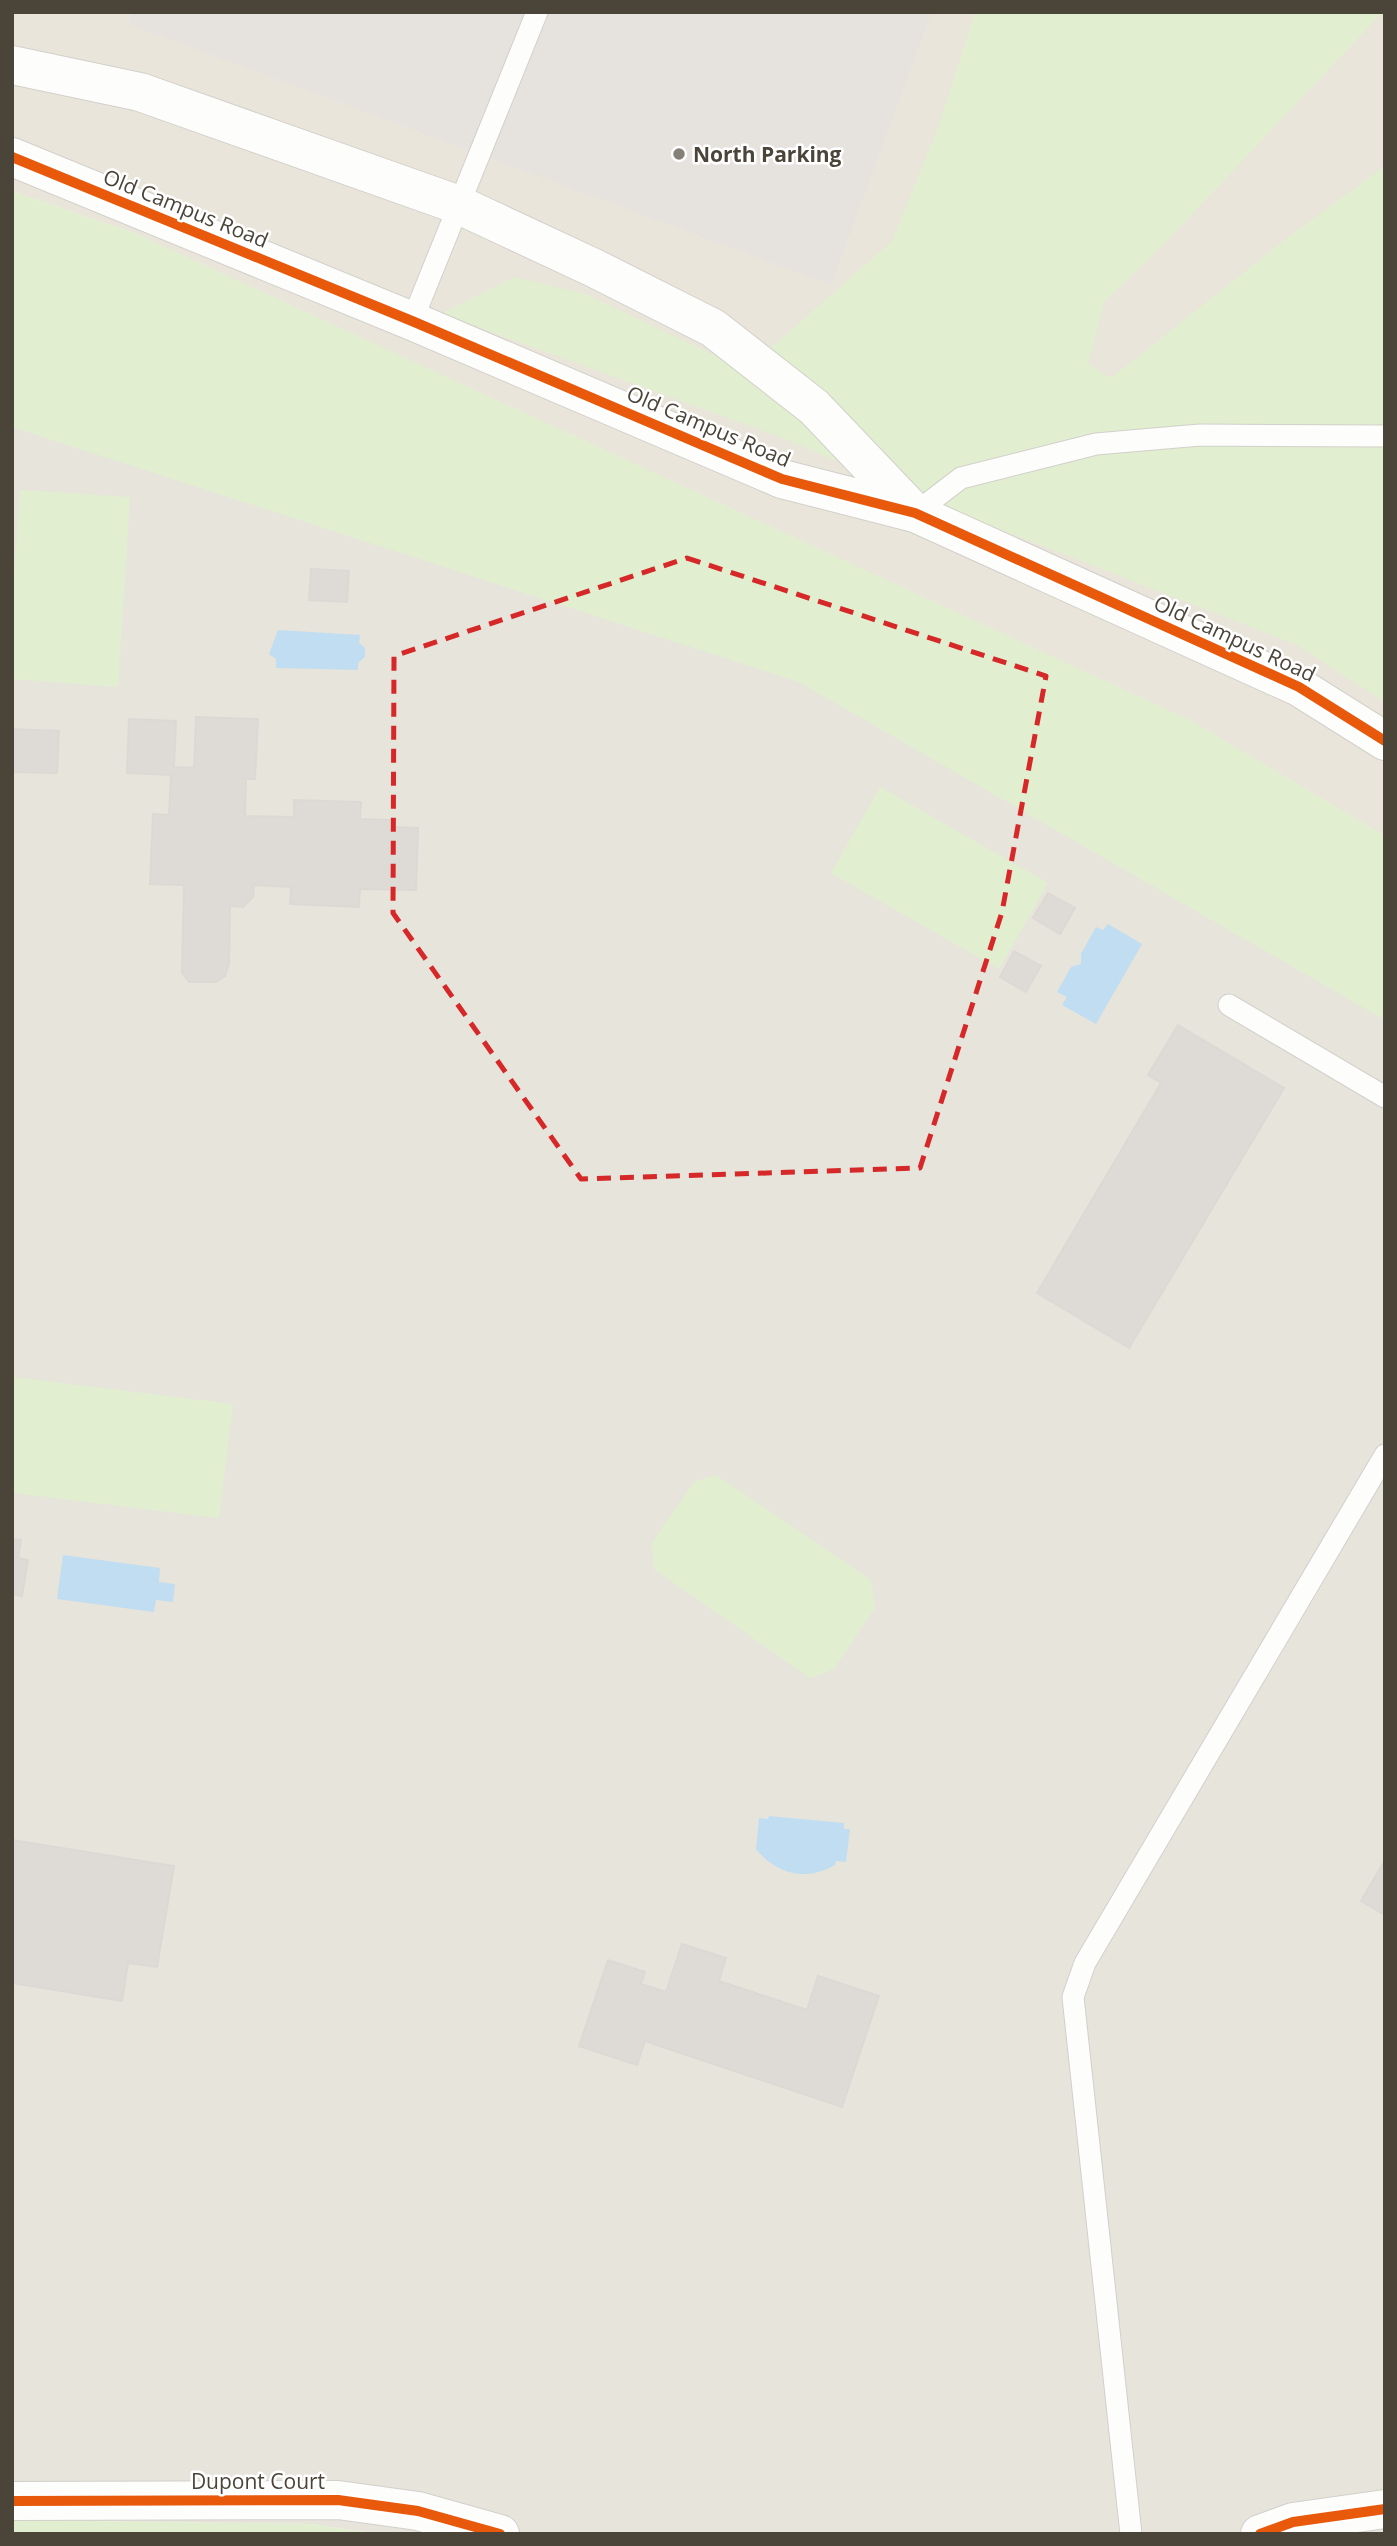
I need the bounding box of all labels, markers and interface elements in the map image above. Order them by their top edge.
place label: North Parking [693,140,842,168]
marker: North Parking [671,146,687,162]
street label: Old Campus Road [99,162,273,254]
street label: Old Campus Road [623,379,795,473]
street label: Old Campus Road [1150,588,1320,688]
street label: Dupont Court [191,2467,325,2495]

